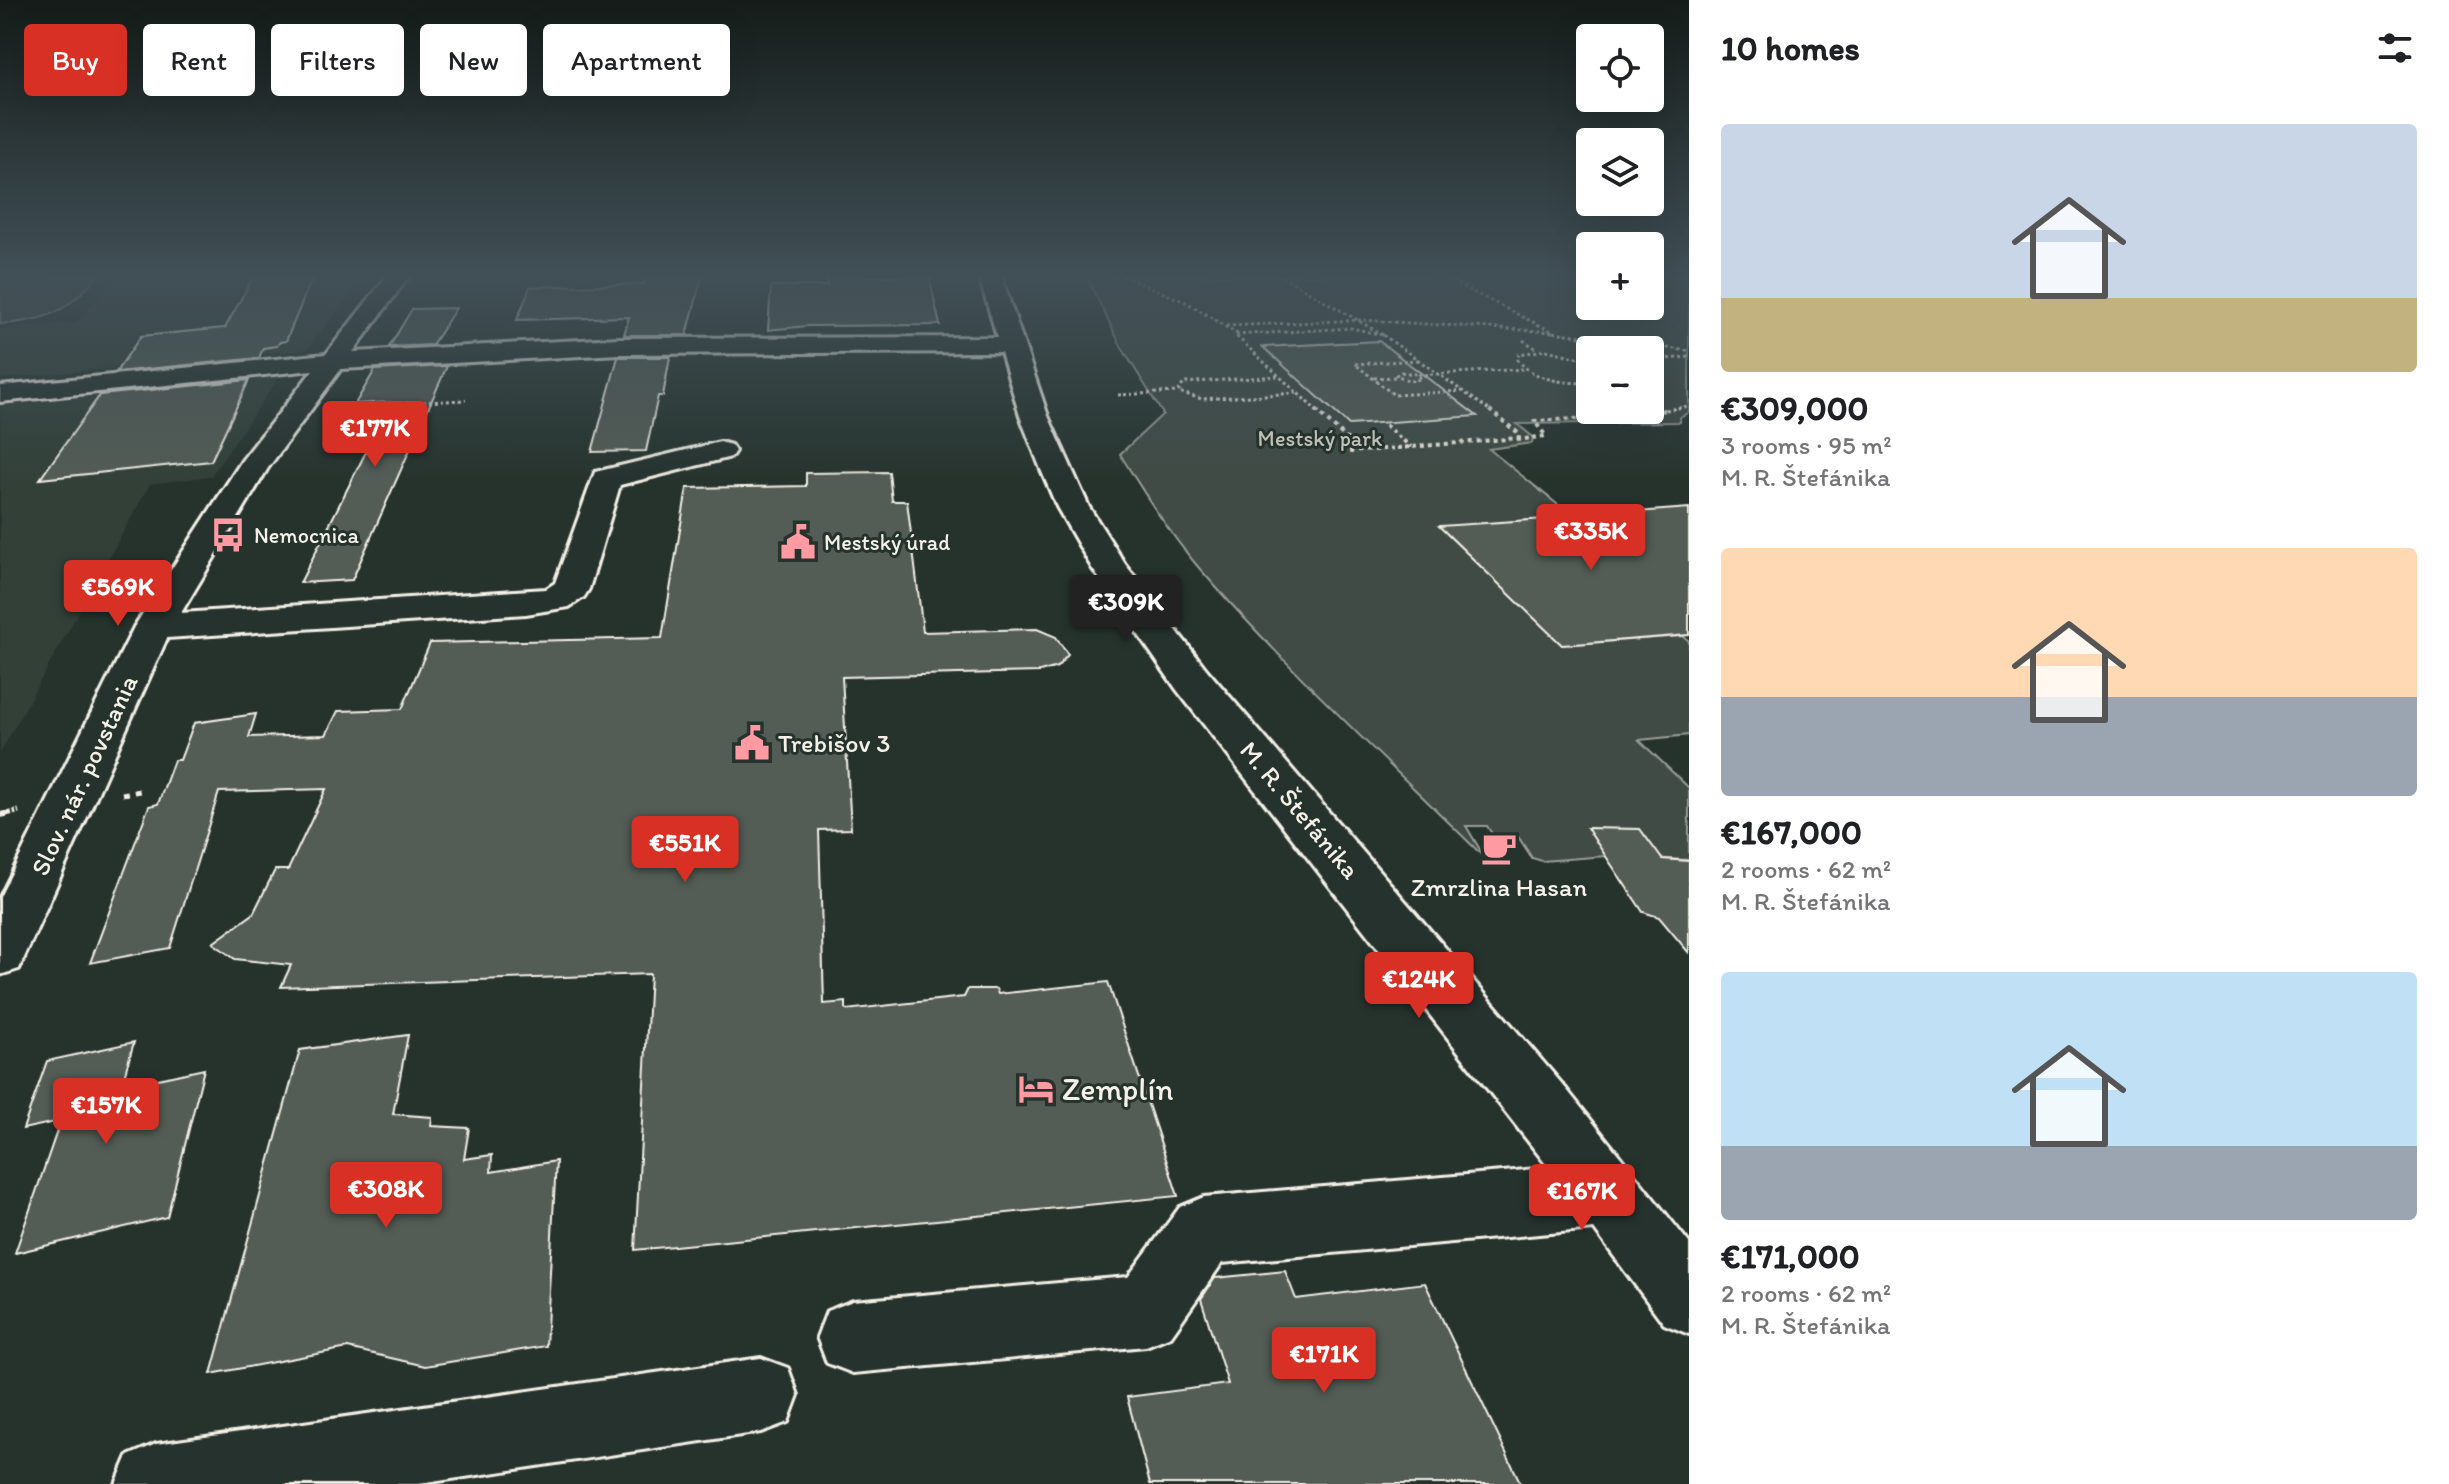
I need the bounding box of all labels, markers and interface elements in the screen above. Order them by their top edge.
chip: Buy [24,24,127,96]
chip: Rent [143,24,255,96]
chip: Filters [271,24,404,96]
chip: New [420,24,527,96]
chip: Apartment [543,24,730,96]
map controls [1576,24,1664,424]
button: locate [1576,24,1664,112]
icon: filters [2373,26,2417,70]
text: 10 homes [1721,28,1860,69]
button: layers [1576,128,1664,216]
icon: home [1997,176,2141,320]
button: + [1576,232,1664,320]
button: − [1576,336,1664,424]
text: €309,000 [1721,388,1869,429]
pin: €177K [319,401,431,469]
text: €177K [340,411,410,443]
park label: Mestský park [1258,425,1383,452]
text: 3 rooms · 95 m² [1721,429,1892,461]
text: M. R. Štefánika [1721,461,1891,493]
pin: €335K [1535,504,1647,572]
text: €335K [1554,514,1628,546]
bus stop icon: Nemocnica [209,516,247,554]
place label: Nemocnica [254,522,359,549]
public building icon: Mestský úrad [779,523,817,561]
place label: Mestský úrad [824,529,950,556]
pin: €569K [62,560,174,628]
text: €569K [82,570,154,602]
pin: €309K [1070,575,1182,643]
text: €309K [1088,585,1164,617]
icon: home [1997,600,2141,744]
street label: Slov. nár. povstania [24,669,145,880]
public building icon: Trebišov 3 [733,724,771,762]
place label: Trebišov 3 [778,727,890,759]
street label: M. R. Štefánika [1233,735,1367,886]
text: €167,000 [1721,812,1862,853]
pin: €551K [629,816,741,884]
text: €551K [650,826,720,858]
cafe icon: Zmrzlina Hasan [1480,829,1518,867]
text: 2 rooms · 62 m² [1721,853,1891,885]
place label: Zmrzlina Hasan [1411,871,1588,903]
text: M. R. Štefánika [1721,885,1891,917]
pin: €124K [1363,952,1475,1020]
text: €124K [1383,962,1455,994]
icon: home [1997,1024,2141,1168]
hotel icon: Zemplín [1017,1070,1055,1108]
place label: Zemplín [1062,1070,1174,1108]
pin: €157K [50,1078,162,1146]
text: €157K [71,1088,141,1120]
pin: €308K [330,1162,442,1230]
pin: €167K [1526,1164,1638,1232]
text: €308K [348,1172,424,1204]
text: €167K [1547,1174,1617,1206]
text: €171,000 [1721,1236,1860,1277]
text: 2 rooms · 62 m² [1721,1277,1891,1309]
text: M. R. Štefánika [1721,1309,1891,1341]
pin: €171K [1268,1327,1380,1395]
text: €171K [1290,1337,1358,1369]

